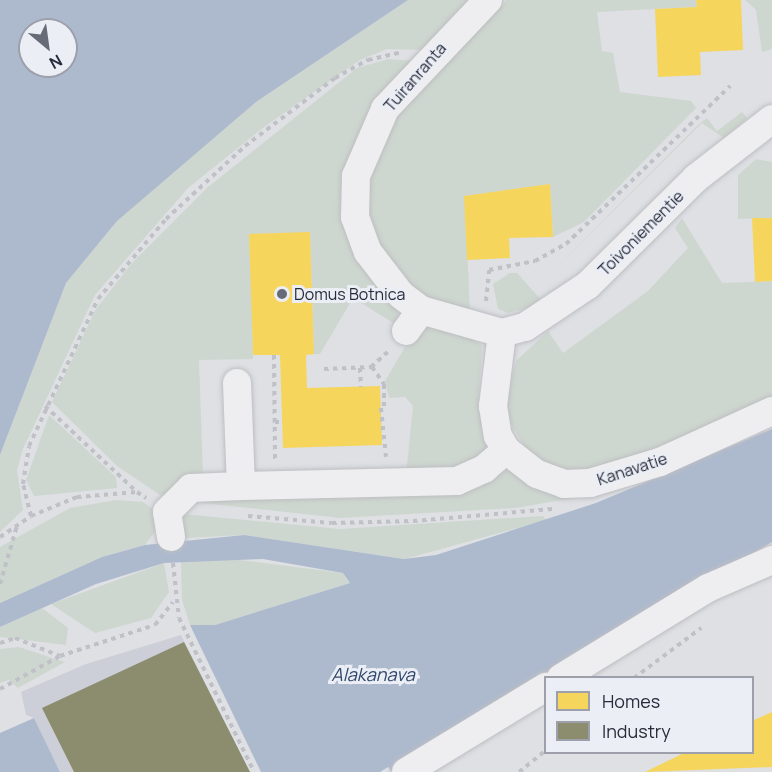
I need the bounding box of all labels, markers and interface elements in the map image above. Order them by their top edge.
north arrow [18,18,78,78]
street label: Tuiranranta [380,39,450,115]
text: N [45,50,66,74]
street label: Toivoniementie [594,186,688,280]
place label: Domus Botnica [294,284,405,304]
marker: Domus Botnica [275,287,289,301]
street label: Kanavatie [595,449,669,489]
water label: Alakanava [331,663,415,685]
legend [544,676,754,754]
text: Homes [602,689,660,713]
text: Industry [602,719,671,743]

